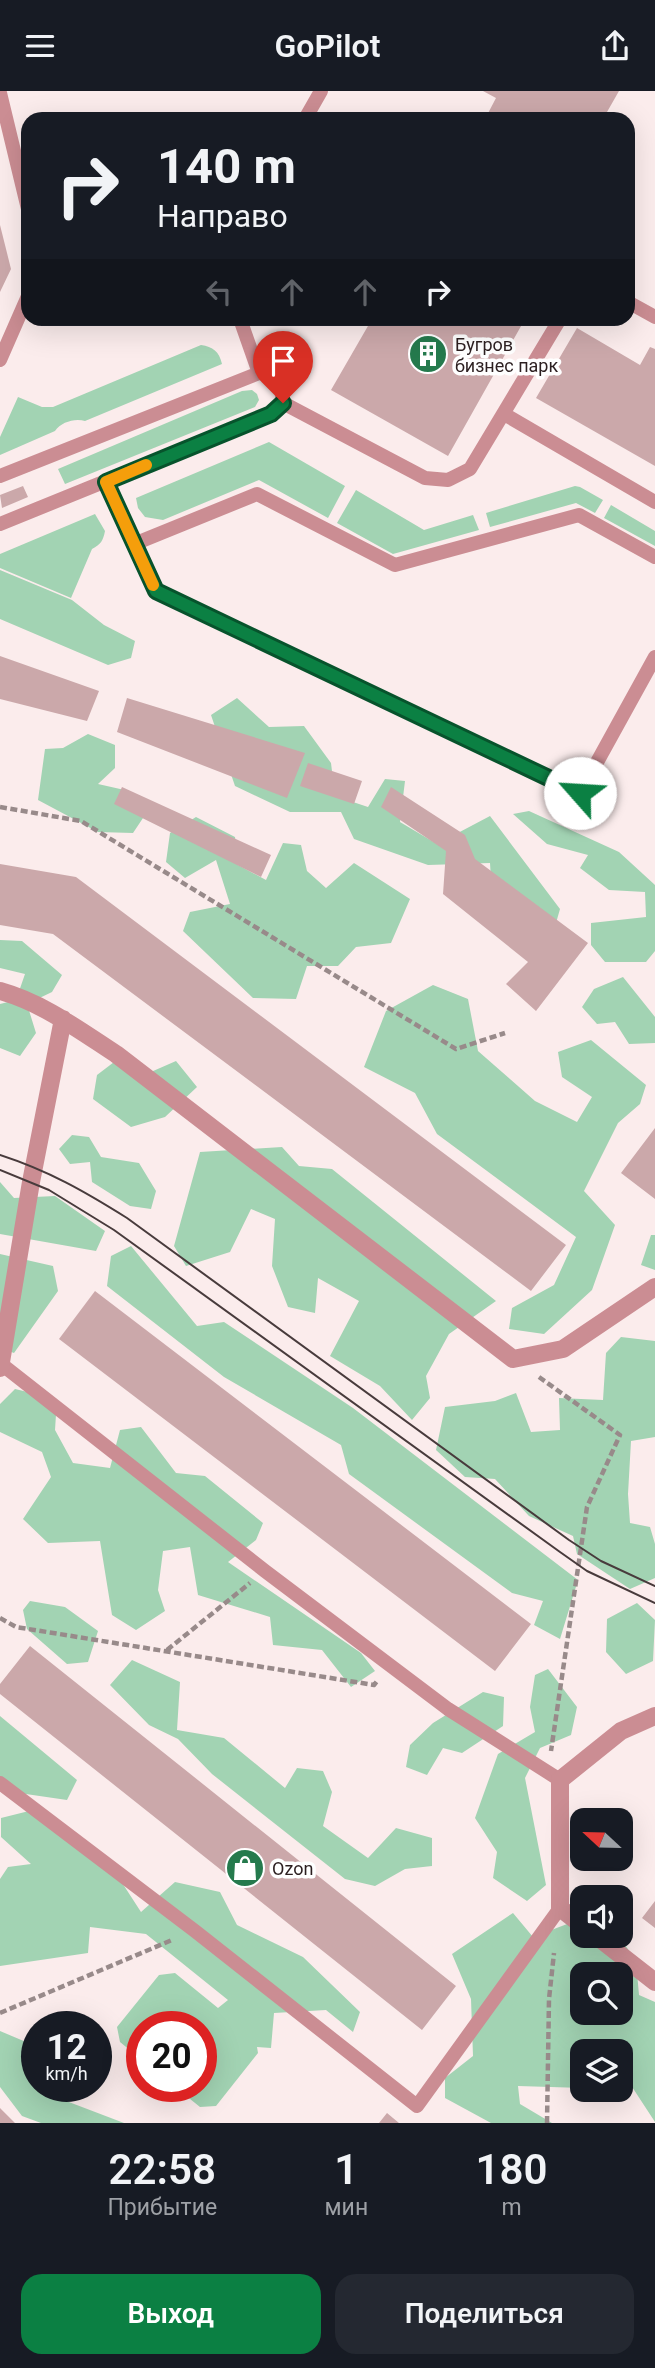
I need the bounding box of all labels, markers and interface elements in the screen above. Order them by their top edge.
icon: menu [21,27,59,65]
text: GoPilot [275,27,380,65]
icon: share [596,27,634,65]
text: 140 m [157,138,296,195]
icon: right [42,140,133,231]
text: Направо [157,197,288,235]
icon: left [200,273,238,311]
icon: ahead [273,273,311,311]
icon: ahead [346,273,384,311]
icon: right [419,273,457,311]
pin [253,331,313,403]
building icon: Бугров бизнес парк [407,333,449,375]
place label: Бугров бизнес парк [455,334,558,376]
icon: arrive [264,342,302,380]
position arrow [543,756,617,830]
north arrow [570,1808,634,1871]
map controls [570,1808,633,2102]
shop icon: Ozon [224,1847,266,1889]
place label: Ozon [272,1858,313,1879]
button: sound [570,1885,633,1948]
button: search [570,1962,633,2025]
speed limit sign: 20 [126,2011,217,2102]
text: 12 [46,2027,87,2068]
button: layers [570,2039,633,2102]
text: km/h [45,2063,88,2084]
text: 22:58 [109,2145,216,2194]
text: 1 [334,2145,358,2194]
text: 180 [476,2145,548,2194]
text: Прибытие [107,2194,217,2221]
text: мин [325,2194,368,2221]
text: m [502,2194,522,2221]
button: Выход [21,2274,321,2354]
button: Поделиться [335,2274,634,2354]

